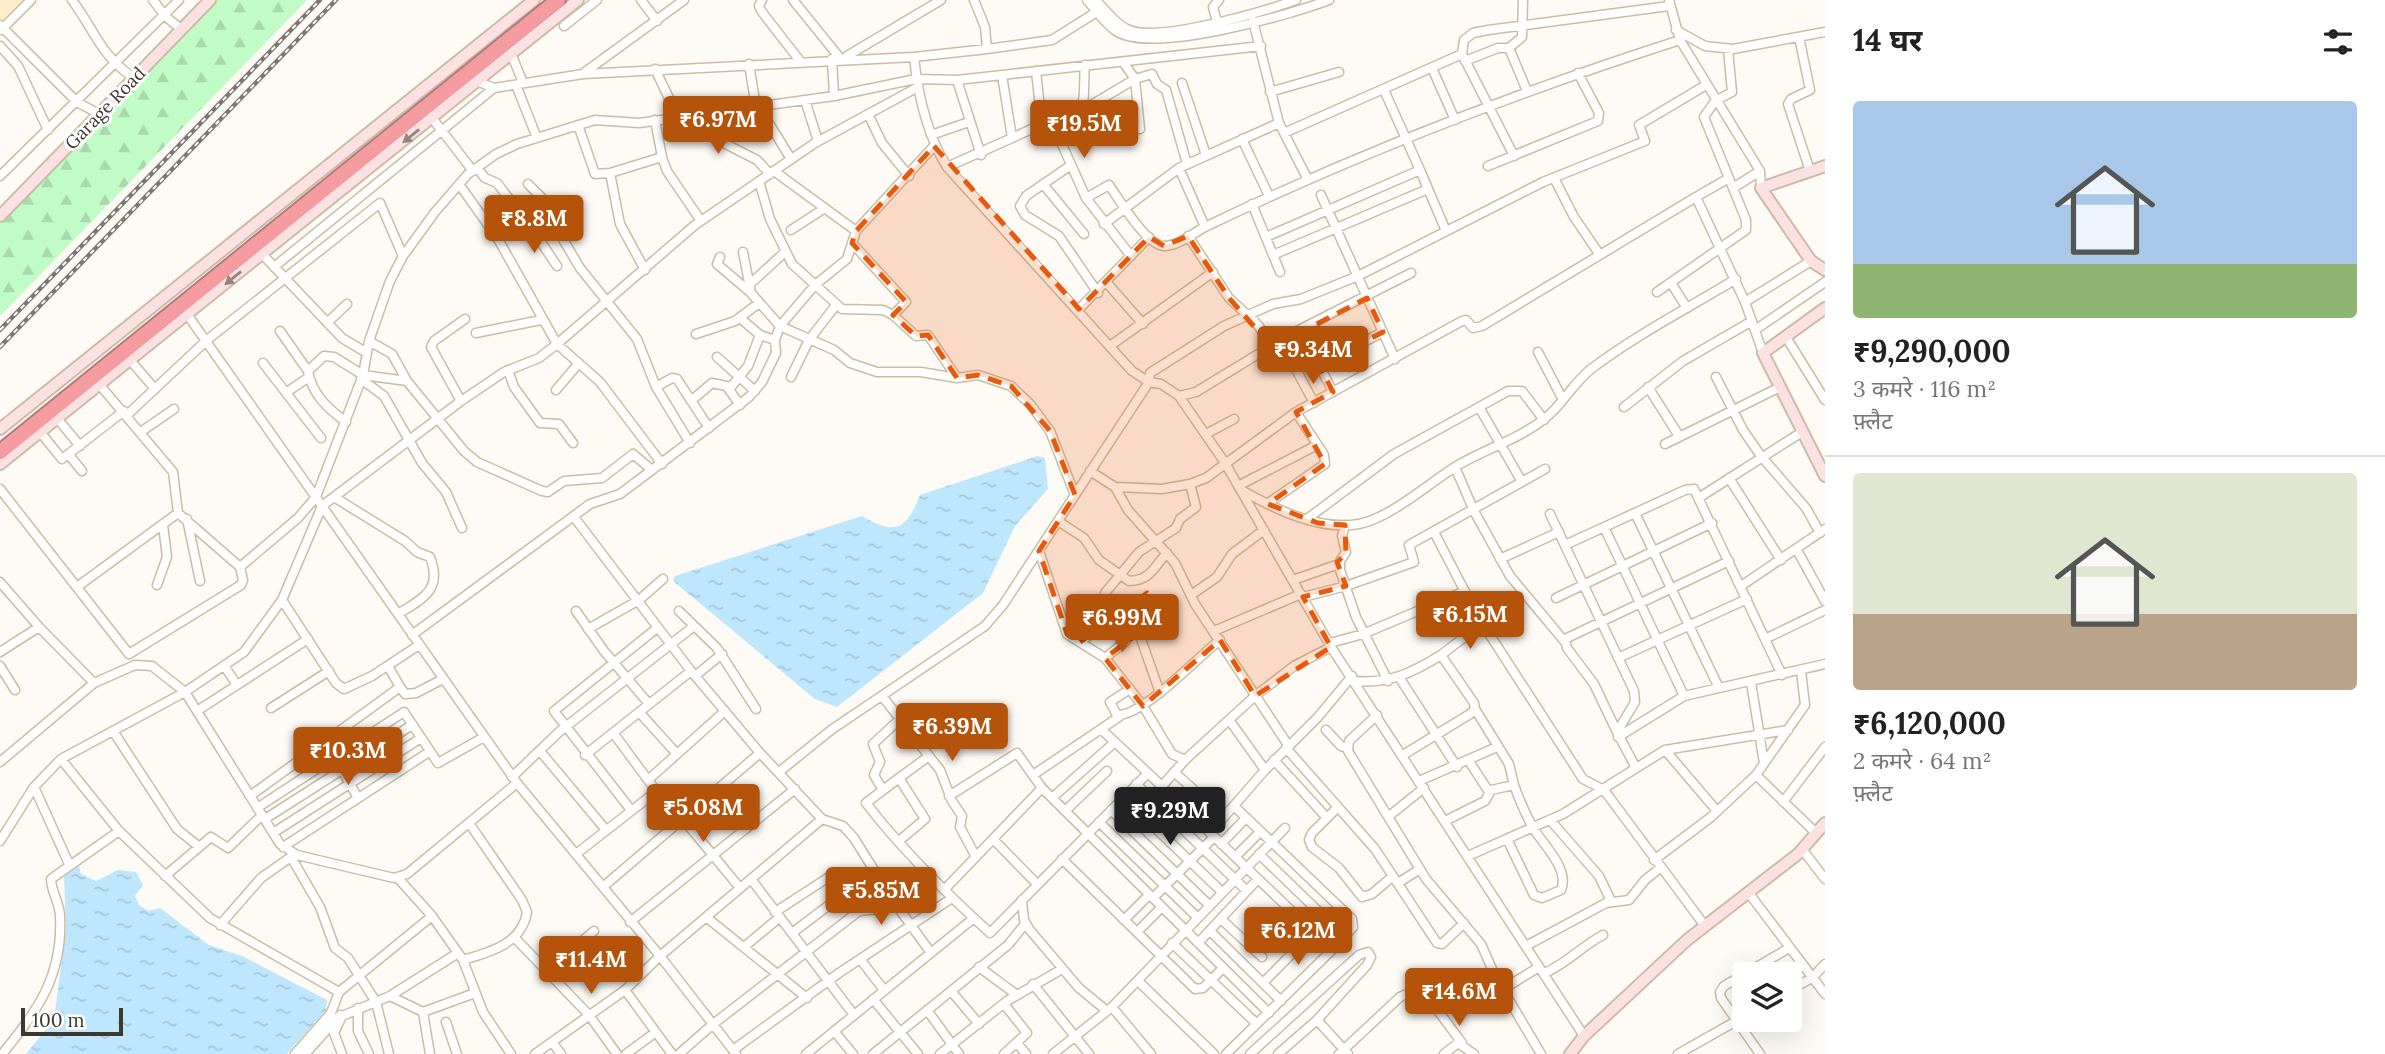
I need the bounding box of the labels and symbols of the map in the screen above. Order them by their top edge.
street label: Garage Road [60,62,150,154]
pin: ₹6.97M [661,96,775,156]
pin: ₹19.5M [1027,100,1141,160]
one-way arrow [402,128,420,143]
pin: ₹8.8M [485,196,583,255]
one-way arrow [224,270,242,285]
pin: ₹9.34M [1256,326,1370,386]
pin: ₹6.15M [1413,592,1527,651]
pin: ₹6.99M [1065,594,1179,654]
pin: ₹6.39M [895,704,1009,763]
pin: ₹10.3M [291,728,405,787]
pin: ₹5.08M [646,784,760,844]
pin: ₹9.29M [1113,788,1227,847]
pin: ₹5.85M [824,867,938,927]
pin: ₹6.12M [1241,908,1355,967]
pin: ₹11.4M [534,936,648,996]
pin: ₹14.6M [1402,968,1516,1028]
scale bar [21,1005,122,1037]

